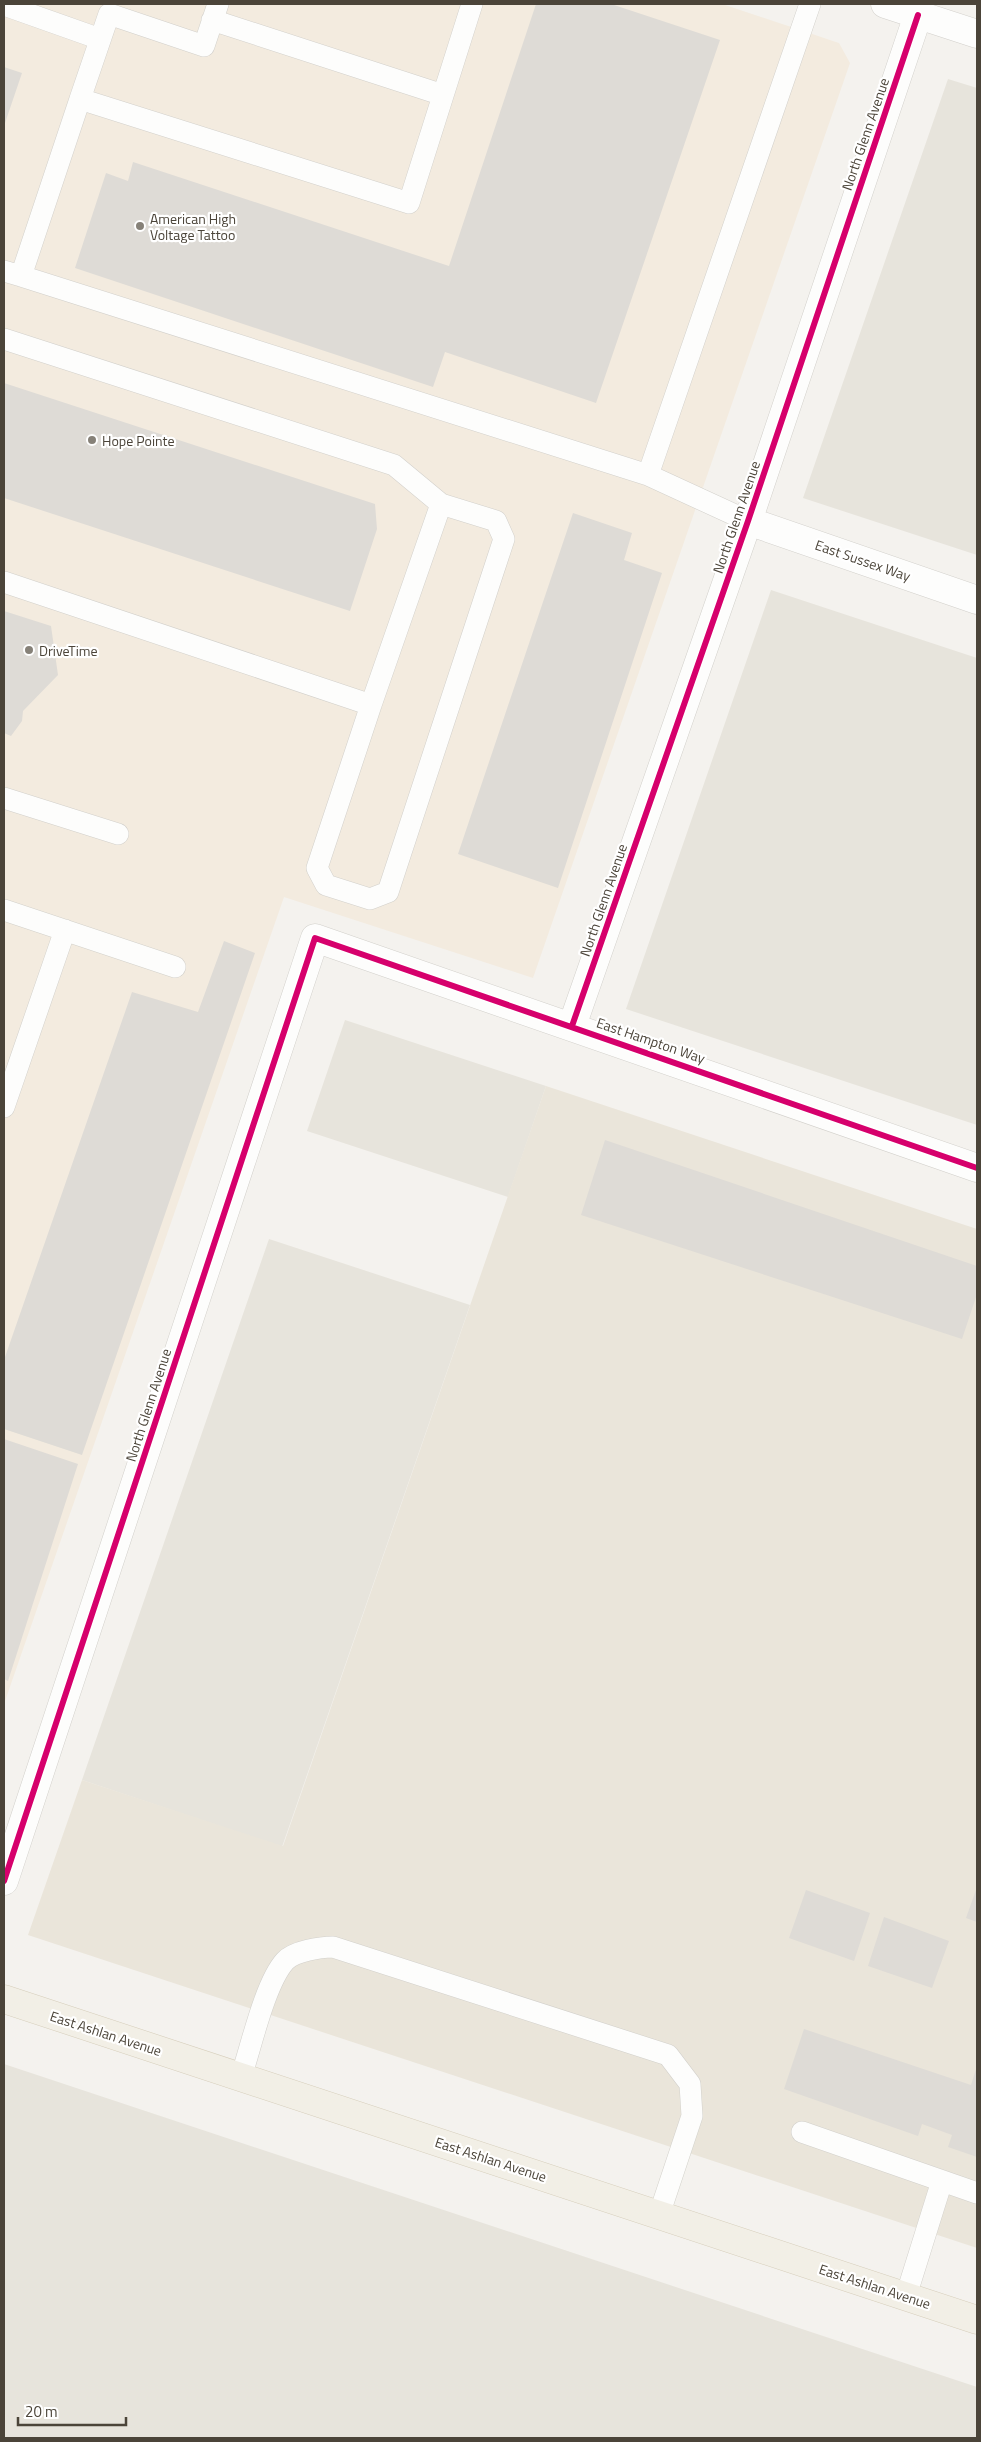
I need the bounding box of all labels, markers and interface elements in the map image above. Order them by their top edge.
street label: North Glenn Avenue [836,75,894,193]
place label: American High Voltage Tattoo [150,208,236,245]
marker: American High Voltage Tattoo [134,220,146,232]
place label: Hope Pointe [102,430,174,451]
marker: Hope Pointe [86,434,98,446]
street label: North Glenn Avenue [707,458,765,576]
street label: East Sussex Way [812,534,914,586]
place label: DriveTime [39,640,98,661]
marker: DriveTime [23,644,35,656]
street label: North Glenn Avenue [574,841,632,959]
street label: East Hampton Way [594,1012,708,1068]
street label: North Glenn Avenue [120,1346,176,1464]
street label: East Ashlan Avenue [47,2005,165,2061]
street label: East Ashlan Avenue [432,2131,550,2187]
street label: East Ashlan Avenue [816,2258,934,2314]
scale bar [18,2394,125,2426]
text: 20 m [25,2400,58,2423]

